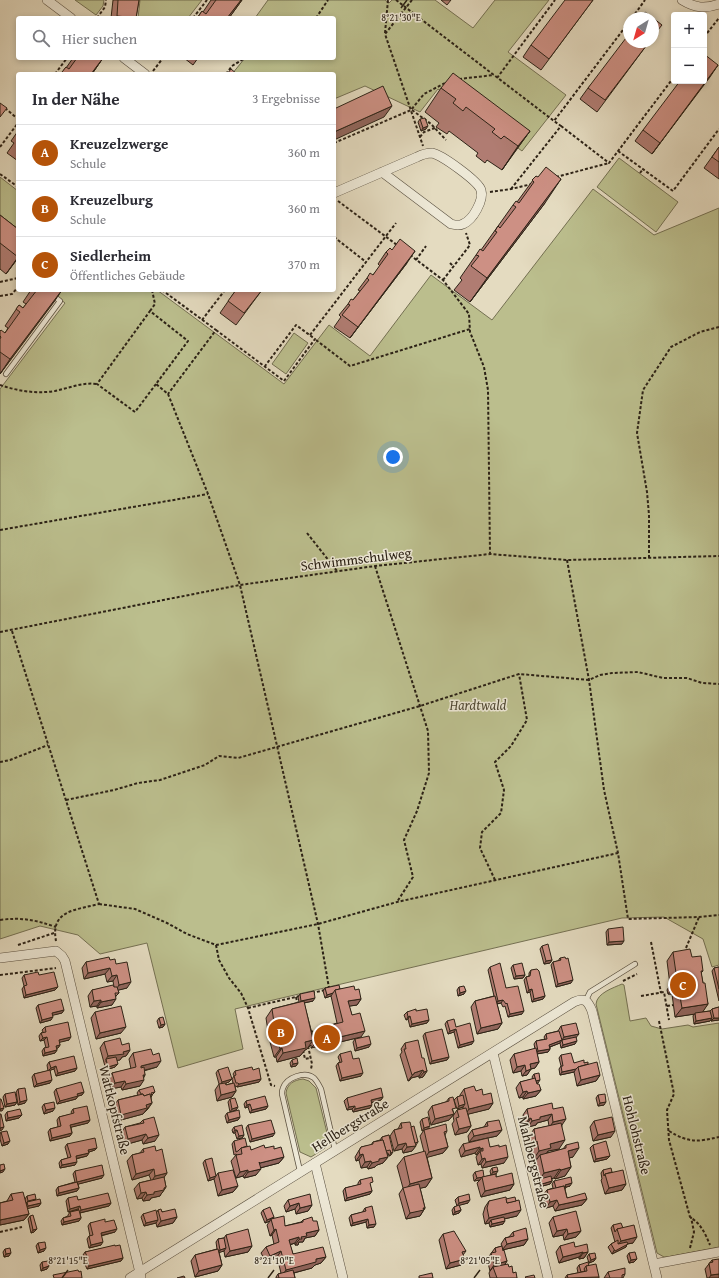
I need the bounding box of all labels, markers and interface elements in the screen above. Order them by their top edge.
text: 8°21'30"E [381,10,421,25]
north arrow [623,12,659,48]
map controls [671,12,707,84]
button: + [671,12,707,48]
search box [16,16,336,60]
icon: search [30,27,52,49]
text: Hier suchen [62,28,137,49]
button: − [671,48,707,84]
text: In der Nähe [32,86,120,111]
text: 3 Ergebnisse [252,89,320,108]
text: Kreuzelzwerge [70,133,168,154]
text: A [41,143,49,162]
text: 360 m [288,143,320,162]
text: Schule [70,154,106,173]
text: Kreuzelburg [70,189,153,210]
text: B [41,199,49,218]
text: 360 m [288,199,320,218]
text: Schule [70,210,106,229]
text: Siedlerheim [70,245,151,266]
text: C [41,255,49,274]
text: 370 m [288,255,320,274]
text: Öffentliches Gebäude [70,266,185,285]
your location [383,447,403,467]
street label: Schwimmschulweg [299,542,413,576]
park label: Hardtwald [449,695,507,715]
pin: C [670,970,696,1000]
pin: B [268,1017,294,1047]
pin: A [314,1023,340,1053]
street label: Wattkopfstraße [94,1063,136,1157]
street label: Hellbergstraße [307,1093,393,1157]
street label: Hohlohstraße [618,1093,657,1177]
street label: Mahlbergstraße [513,1114,555,1210]
text: 8°21'15"E [48,1253,88,1268]
text: 8°21'10"E [254,1253,294,1268]
text: 8°21'05"E [460,1253,500,1268]

